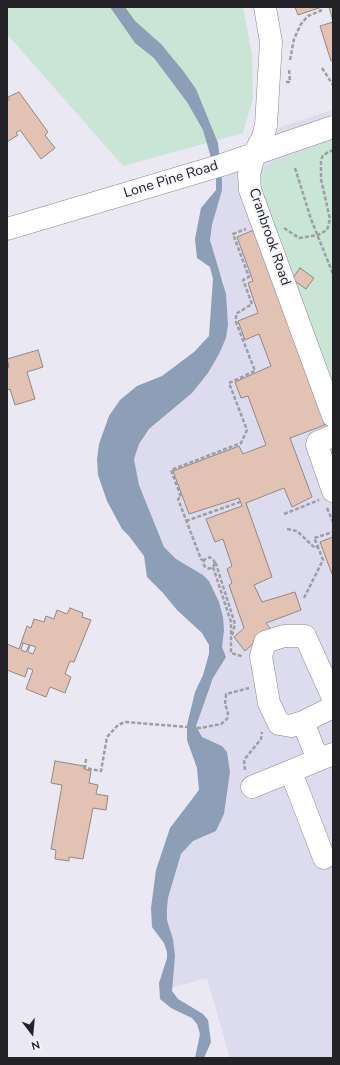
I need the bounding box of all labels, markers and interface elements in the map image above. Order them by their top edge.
street label: Lone Pine Road [122,158,220,202]
street label: Cranbrook Road [245,186,293,288]
north arrow [12,1013,52,1053]
text: N [29,1037,41,1053]

